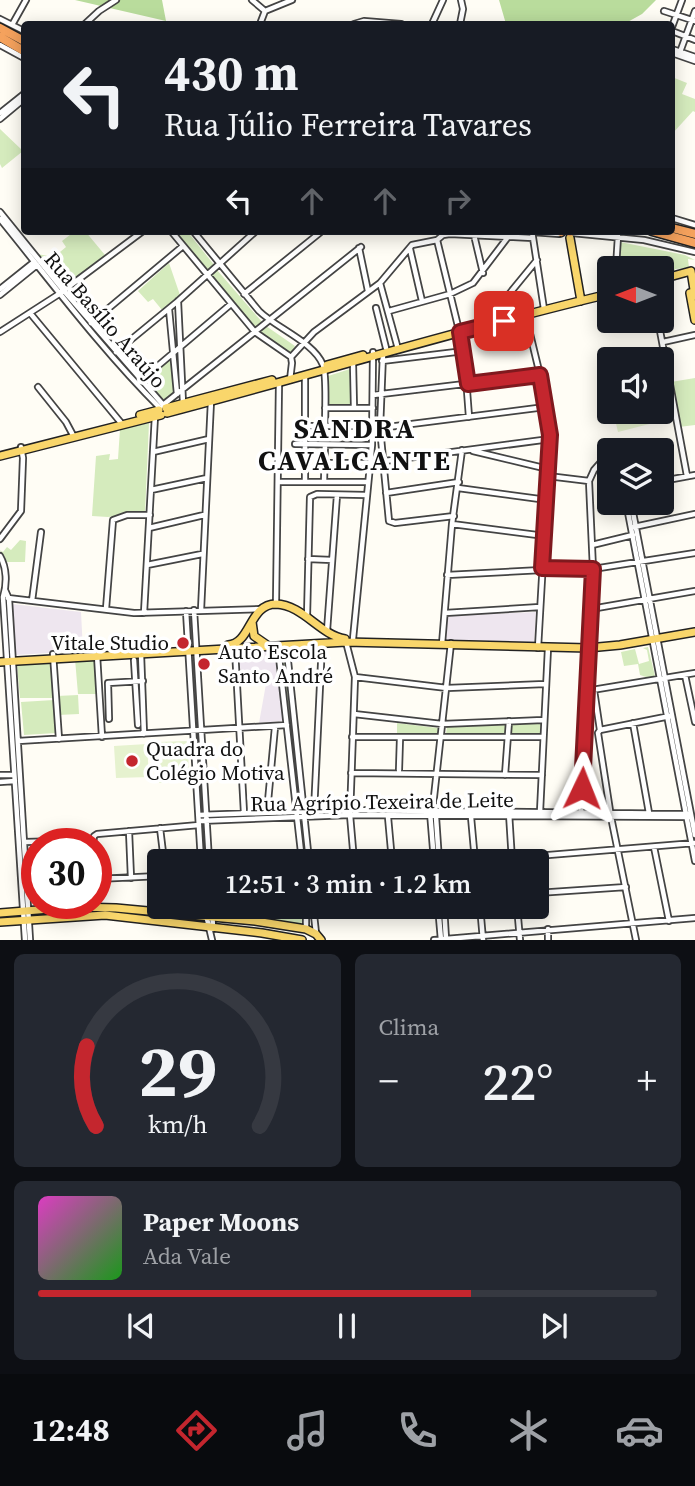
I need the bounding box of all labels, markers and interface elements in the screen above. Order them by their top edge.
text: 430 m [164,39,299,106]
icon: left [49,49,140,140]
text: Rua Júlio Ferreira Tavares [164,103,532,147]
icon: left [220,182,258,220]
icon: ahead [293,182,331,220]
icon: ahead [366,182,404,220]
icon: right [439,182,477,220]
street label: Rua Basílio Araújo [38,245,173,394]
north arrow [597,256,674,332]
map controls [597,256,674,515]
pin [474,291,534,351]
icon: arrive [485,302,523,340]
button: sound [597,347,674,424]
district label: SANDRA CAVALCANTE [258,409,452,479]
button: layers [597,438,674,515]
place label: Vitale Studio [51,628,169,657]
marker: Vitale Studio [175,635,191,651]
place label: Auto Escola Santo André [218,637,333,690]
marker: Auto Escola Santo André [196,656,212,672]
place label: Quadra do Colégio Motiva [146,734,285,787]
position arrow [545,751,619,825]
marker: Quadra do Colégio Motiva [124,753,140,769]
street label: Rua Agrípio Texeira de Leite [250,785,514,818]
speed limit sign: 30 [21,828,112,919]
text: 12:51 · 3 min · 1.2 km [225,866,471,902]
text: Clima [379,1011,439,1043]
text: 29 [138,1022,217,1121]
text: 22° [482,1046,553,1117]
text: − [379,1055,399,1107]
text: + [637,1055,657,1107]
text: km/h [147,1107,207,1141]
text: Paper Moons [143,1204,299,1240]
text: Ada Vale [143,1240,231,1272]
icon: previous [122,1307,160,1345]
icon: pause [328,1307,366,1345]
icon: next [535,1307,573,1345]
icon: directions [172,1406,221,1455]
icon: music [283,1406,332,1455]
icon: phone [393,1406,442,1455]
icon: climate [504,1406,553,1455]
icon: car [615,1406,664,1455]
text: 12:48 [31,1408,110,1452]

